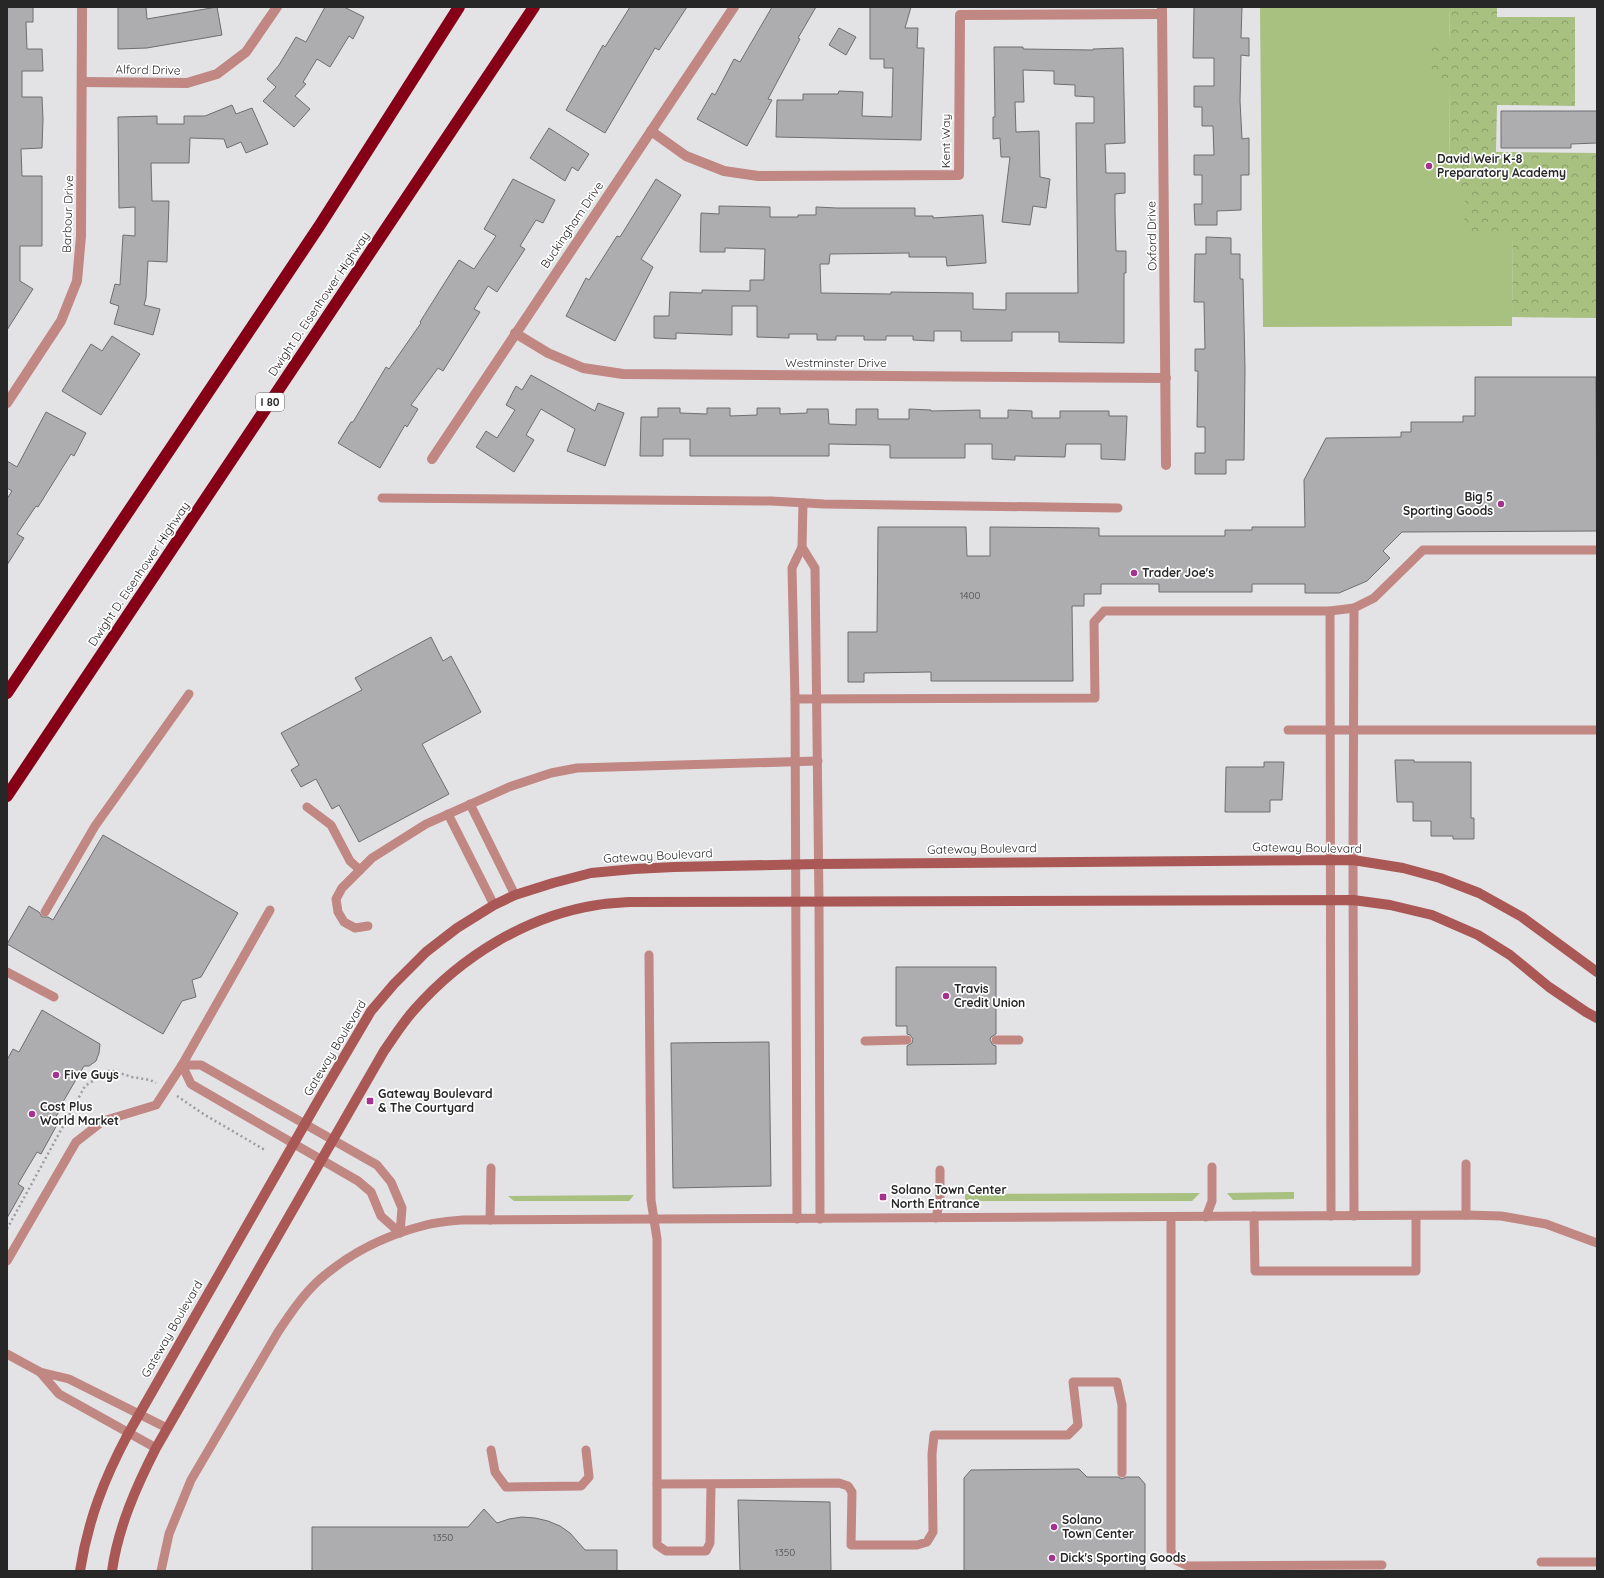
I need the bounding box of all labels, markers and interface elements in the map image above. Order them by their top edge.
street label: Alford Drive [115,61,181,78]
street label: Kent Way [938,114,953,168]
place label: David Weir K-8 Preparatory Academy [1437,151,1566,180]
marker: David Weir K-8 Preparatory Academy [1424,161,1434,171]
street label: Barbour Drive [59,175,76,253]
street label: Buckingham Drive [537,178,606,271]
street label: Oxford Drive [1143,201,1160,271]
street label: Dwight D. Eisenhower Highway [265,229,373,379]
street label: Westminster Drive [785,355,887,370]
road number: I 80 [256,393,284,411]
place label: Big 5 Sporting Goods [1403,489,1493,518]
street label: Dwight D. Eisenhower Highway [85,499,193,649]
marker: Big 5 Sporting Goods [1496,499,1506,509]
place label: Trader Joe's [1142,565,1214,580]
marker: Trader Joe's [1129,568,1139,578]
house number: 1400 [960,589,980,602]
street label: Gateway Boulevard [1252,839,1362,856]
street label: Gateway Boulevard [927,840,1037,857]
street label: Gateway Boulevard [603,845,713,866]
place label: Travis Credit Union [954,981,1025,1010]
marker: Travis Credit Union [941,991,951,1001]
street label: Gateway Boulevard [300,997,369,1099]
place label: Five Guys [64,1067,119,1082]
marker: Five Guys [51,1070,61,1080]
place label: Gateway Boulevard & The Courtyard [378,1086,492,1115]
marker: Gateway Boulevard & The Courtyard [365,1096,375,1106]
place label: Cost Plus World Market [40,1099,119,1128]
marker: Cost Plus World Market [27,1109,37,1119]
place label: Solano Town Center North Entrance [891,1182,1007,1211]
marker: Solano Town Center North Entrance [878,1192,888,1202]
street label: Gateway Boulevard [138,1278,205,1380]
place label: Solano Town Center [1062,1512,1134,1541]
marker: Solano Town Center [1049,1522,1059,1532]
house number: 1350 [433,1531,453,1544]
house number: 1350 [775,1546,795,1559]
place label: Dick's Sporting Goods [1060,1550,1186,1565]
marker: Dick's Sporting Goods [1047,1553,1057,1563]

